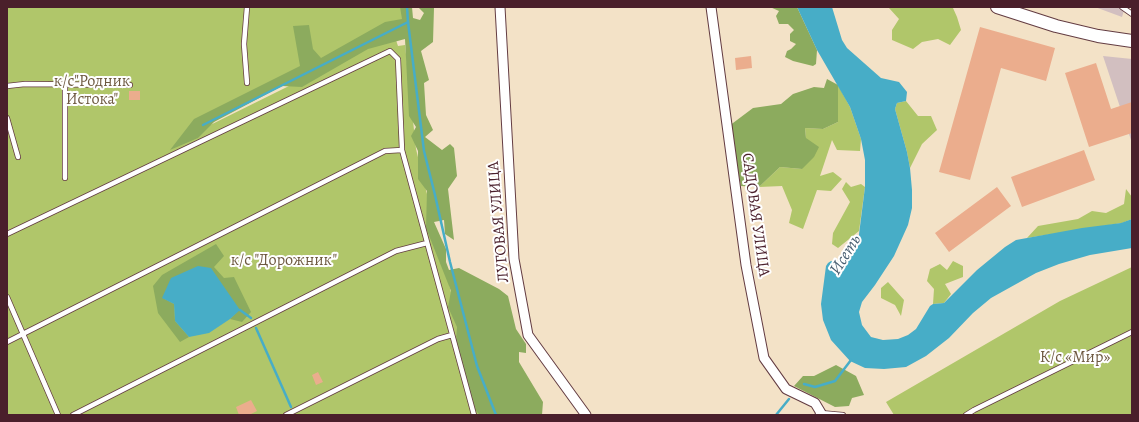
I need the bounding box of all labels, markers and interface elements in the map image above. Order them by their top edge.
park label: к/с"Родник Истока" [54,72,130,110]
street label: САДОВАЯ УЛИЦА [737,152,773,278]
street label: ЛУГОВАЯ УЛИЦА [484,160,514,284]
water label: Исеть [826,231,866,279]
park label: к/с "Дорожник" [231,251,337,271]
park label: К/с «Мир» [1040,348,1110,368]

